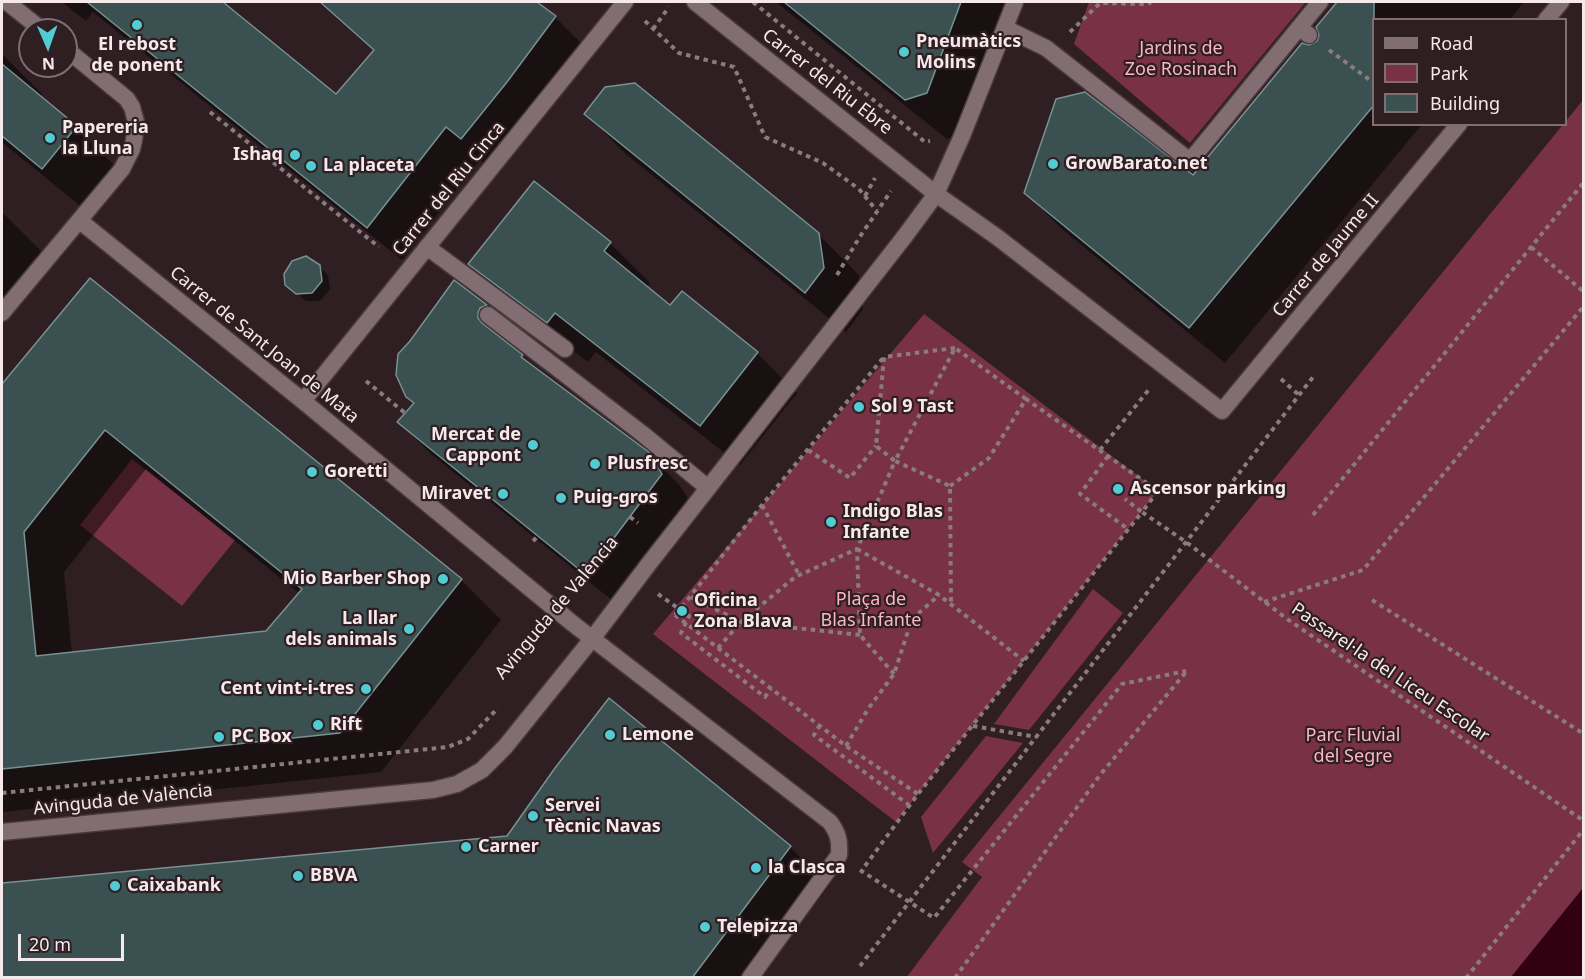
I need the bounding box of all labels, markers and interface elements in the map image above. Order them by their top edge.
north arrow [18,18,78,78]
marker: El rebost de ponent [130,18,144,32]
legend [1372,18,1567,126]
street label: Carrer del Riu Ebre [758,25,896,139]
place label: Pneumàtics Molins [916,31,1021,74]
text: Road [1430,31,1473,55]
place label: El rebost de ponent [91,34,183,76]
park label: Jardins de Zoe Rosinach [1125,38,1237,80]
marker: Pneumàtics Molins [897,45,911,59]
text: N [42,53,55,75]
text: Park [1430,61,1468,85]
text: Building [1430,91,1500,115]
place label: Papereria la Lluna [62,117,149,160]
street label: Carrer del Riu Cinca [388,118,510,260]
marker: Papereria la Lluna [43,131,57,145]
place label: Ishaq [233,144,283,166]
marker: Ishaq [288,148,302,162]
place label: GrowBarato.net [1065,153,1208,175]
place label: La placeta [323,155,415,177]
marker: GrowBarato.net [1046,157,1060,171]
marker: La placeta [304,159,318,173]
street label: Carrer de Jaume II [1268,190,1384,322]
street label: Carrer de Sant Joan de Mata [165,262,363,428]
place label: Sol 9 Tast [871,396,954,418]
marker: Sol 9 Tast [852,400,866,414]
place label: Mercat de Cappont [431,424,521,466]
marker: Mercat de Cappont [526,438,540,452]
place label: Plusfresc [607,453,688,475]
marker: Plusfresc [588,457,602,471]
place label: Goretti [324,461,388,483]
marker: Goretti [305,465,319,479]
place label: Ascensor parking [1130,478,1286,500]
marker: Ascensor parking [1111,482,1125,496]
place label: Miravet [421,483,491,505]
marker: Miravet [496,487,510,501]
place label: Puig-gros [573,487,658,509]
marker: Puig-gros [554,491,568,505]
place label: Indigo Blas Infante [843,501,943,544]
marker: Indigo Blas Infante [824,515,838,529]
street label: Avinguda de València [491,532,623,684]
place label: Mio Barber Shop [283,568,431,590]
marker: Mio Barber Shop [436,572,450,586]
park label: Plaça de Blas Infante [820,589,922,632]
place label: Oficina Zona Blava [694,590,792,632]
street label: Passarel·la del Liceu Escolar [1287,599,1493,747]
marker: Oficina Zona Blava [675,604,689,618]
place label: La llar dels animals [285,608,397,650]
marker: La llar dels animals [402,622,416,636]
place label: Cent vint-i-tres [220,678,354,700]
marker: Cent vint-i-tres [359,682,373,696]
place label: Rift [330,714,362,736]
marker: Rift [311,718,325,732]
place label: Lemone [622,724,694,746]
park label: Parc Fluvial del Segre [1305,725,1401,768]
place label: PC Box [231,726,292,748]
marker: Lemone [603,728,617,742]
marker: PC Box [212,730,226,744]
street label: Avinguda de València [32,780,214,820]
place label: Servei Tècnic Navas [545,795,661,838]
marker: Servei Tècnic Navas [526,809,540,823]
place label: Carner [478,836,539,858]
marker: Carner [459,840,473,854]
place label: la Clasca [768,857,846,879]
marker: la Clasca [749,861,763,875]
place label: BBVA [310,865,357,887]
marker: BBVA [291,869,305,883]
place label: Caixabank [127,875,221,897]
marker: Caixabank [108,879,122,893]
place label: Telepizza [717,916,798,938]
marker: Telepizza [698,920,712,934]
scale bar [21,922,128,960]
text: 20 m [29,932,71,956]

